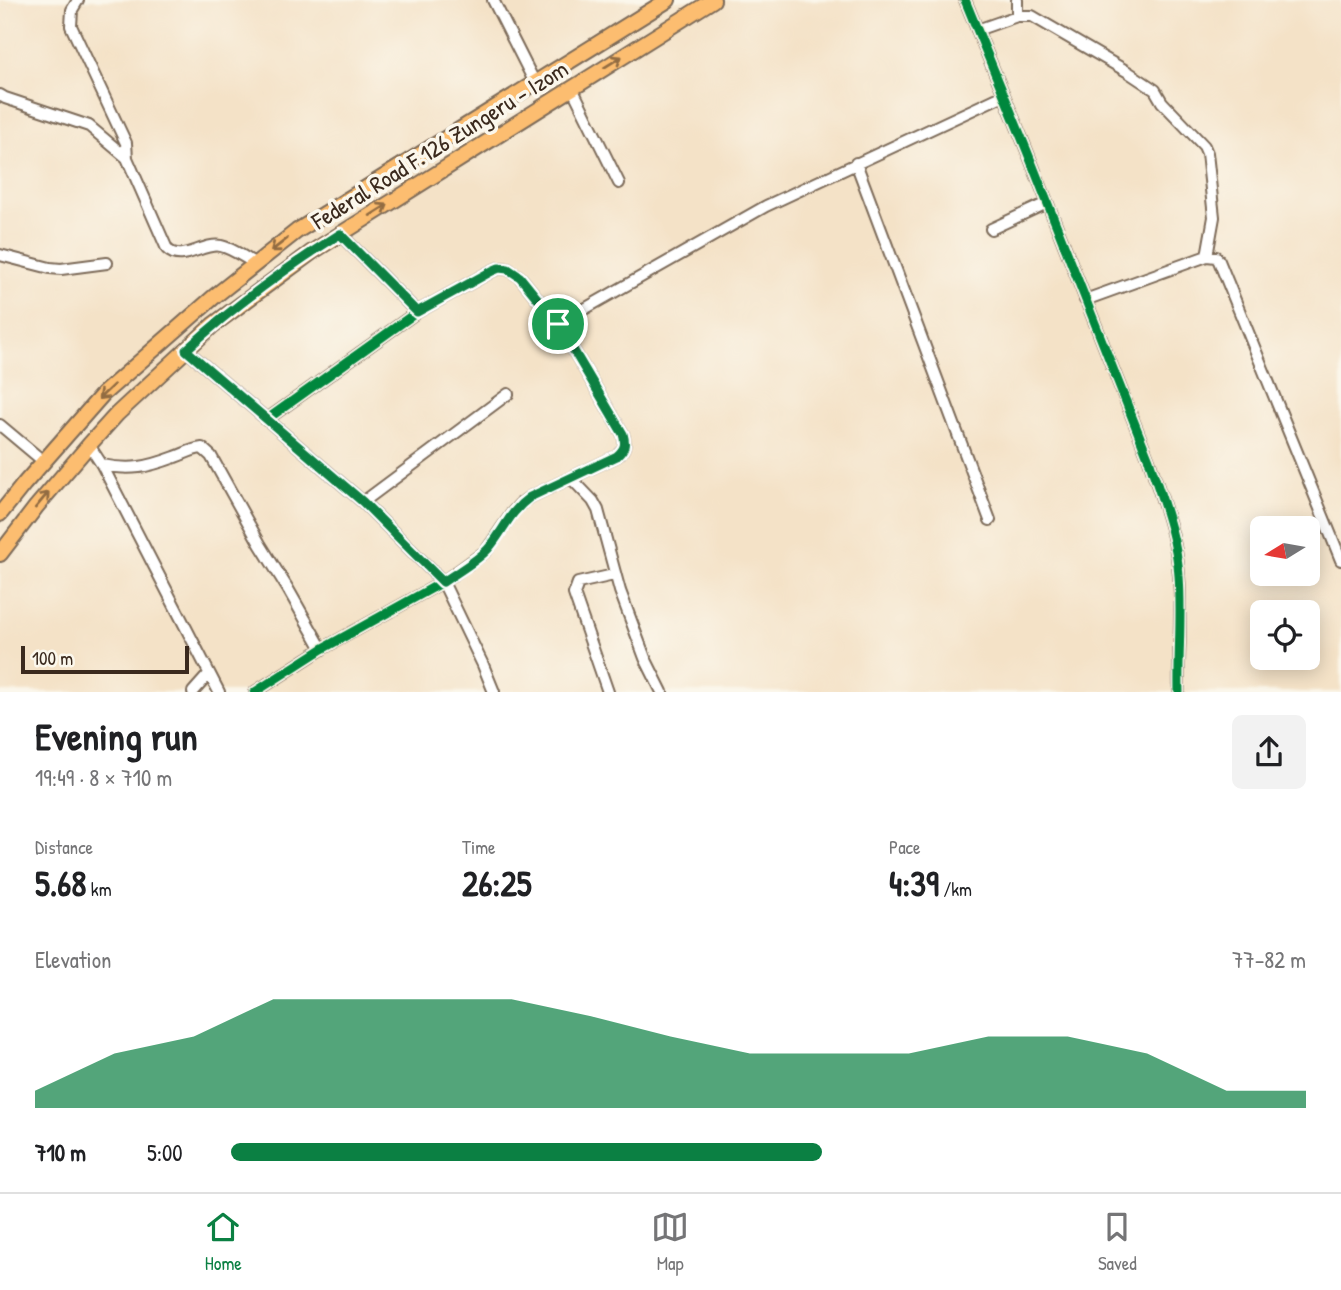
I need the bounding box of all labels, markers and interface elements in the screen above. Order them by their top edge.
street label: Federal Road F.126 Zungeru - Izom [304,52,574,237]
one-way arrow [603,55,623,69]
one-way arrow [369,202,389,216]
one-way arrow [271,238,289,253]
pin [528,294,588,354]
icon: arrive [539,305,577,343]
one-way arrow [98,384,115,401]
one-way arrow [34,492,50,510]
north arrow [1250,516,1320,586]
map controls [1250,516,1320,670]
button: locate [1250,600,1320,670]
scale bar [21,642,189,674]
text: 100 m [32,645,73,671]
text: Evening run [35,710,198,762]
button: share [1232,715,1306,789]
text: 19:49 · 8 × 710 m [35,762,172,793]
text: Distance [35,834,93,860]
text: Time [462,834,496,860]
text: Pace [889,834,921,860]
text: 5.68 [35,860,86,907]
text: 26:25 [462,860,532,907]
text: 4:39 [889,860,939,907]
text: km [86,876,112,902]
text: /km [939,876,972,902]
text: Elevation [35,944,111,975]
text: 77–82 m [1232,944,1306,975]
text: 710 m [35,1137,86,1168]
text: 5:00 [147,1137,183,1168]
tab: Home [204,1208,242,1276]
tab: Map [651,1208,689,1276]
tab: Saved [1098,1208,1137,1276]

